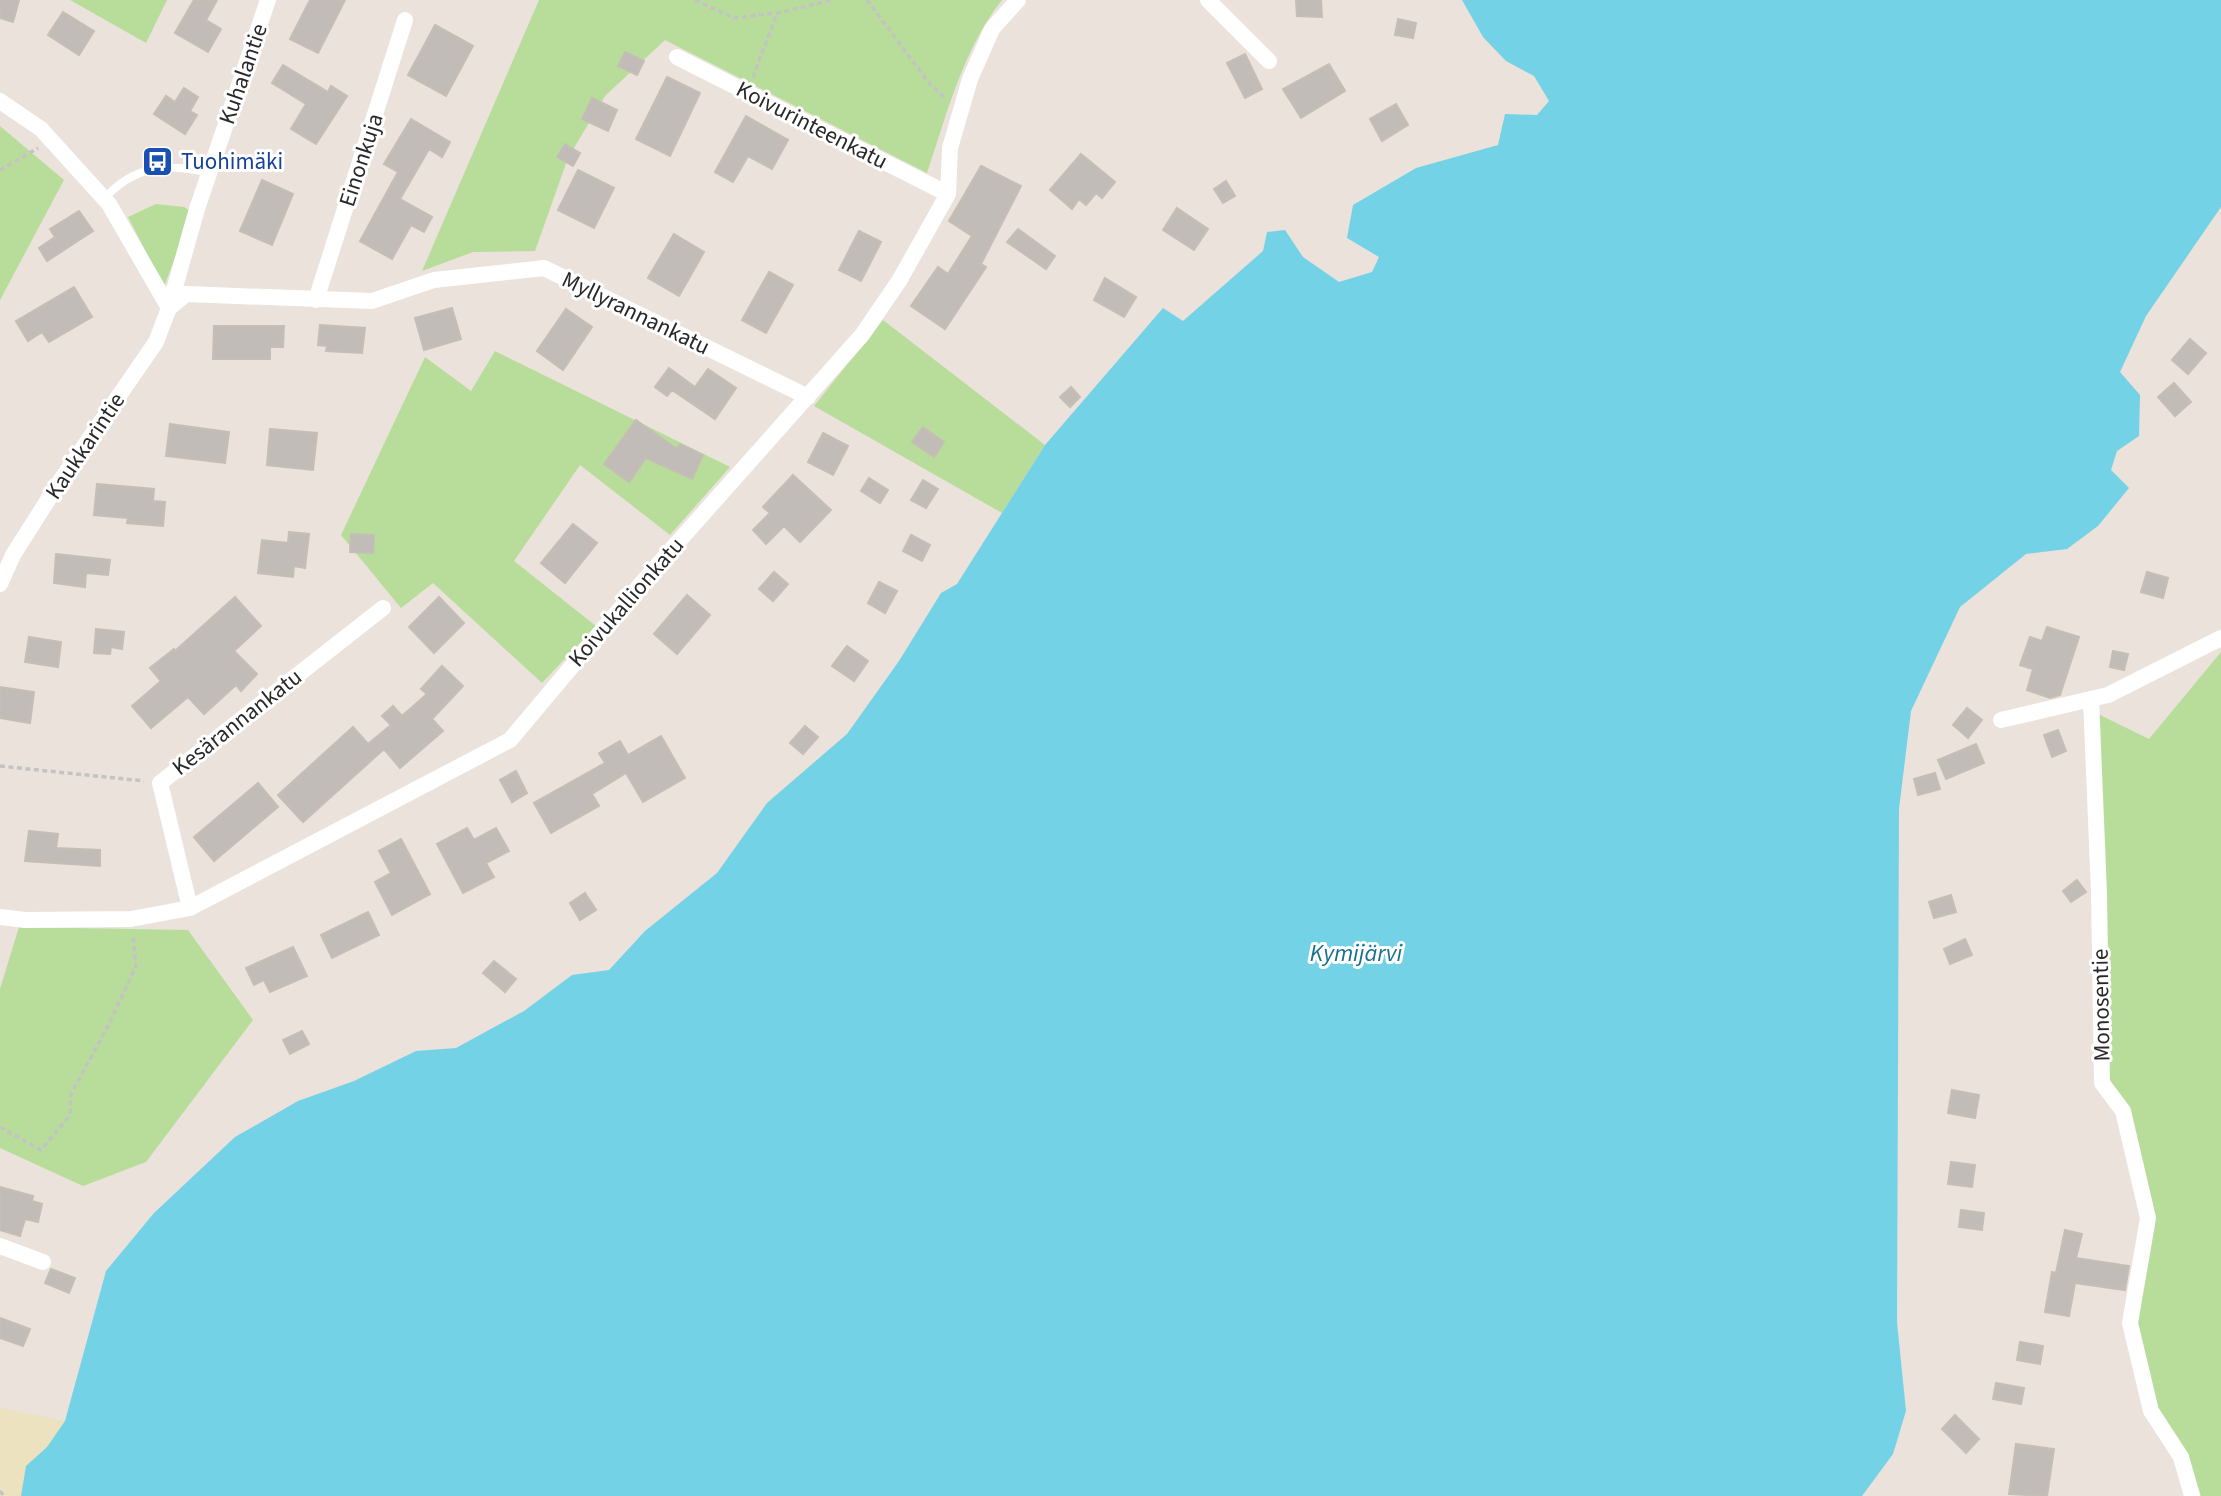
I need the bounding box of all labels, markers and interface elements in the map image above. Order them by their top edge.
street label: Kuhalantie [210,19,276,129]
street label: Koivurinteenkatu [730,73,894,177]
street label: Einonkuja [330,109,392,211]
bus stop icon: Tuohimäki [141,144,175,178]
place label: Tuohimäki [181,145,283,178]
street label: Myllyrannankatu [556,263,716,363]
street label: Kaukkarintie [37,386,133,506]
street label: Koivukallionkatu [560,530,692,674]
street label: Kesärannankatu [165,661,309,783]
water label: Kymijärvi [1310,936,1402,971]
street label: Monosentie [2084,948,2118,1062]

